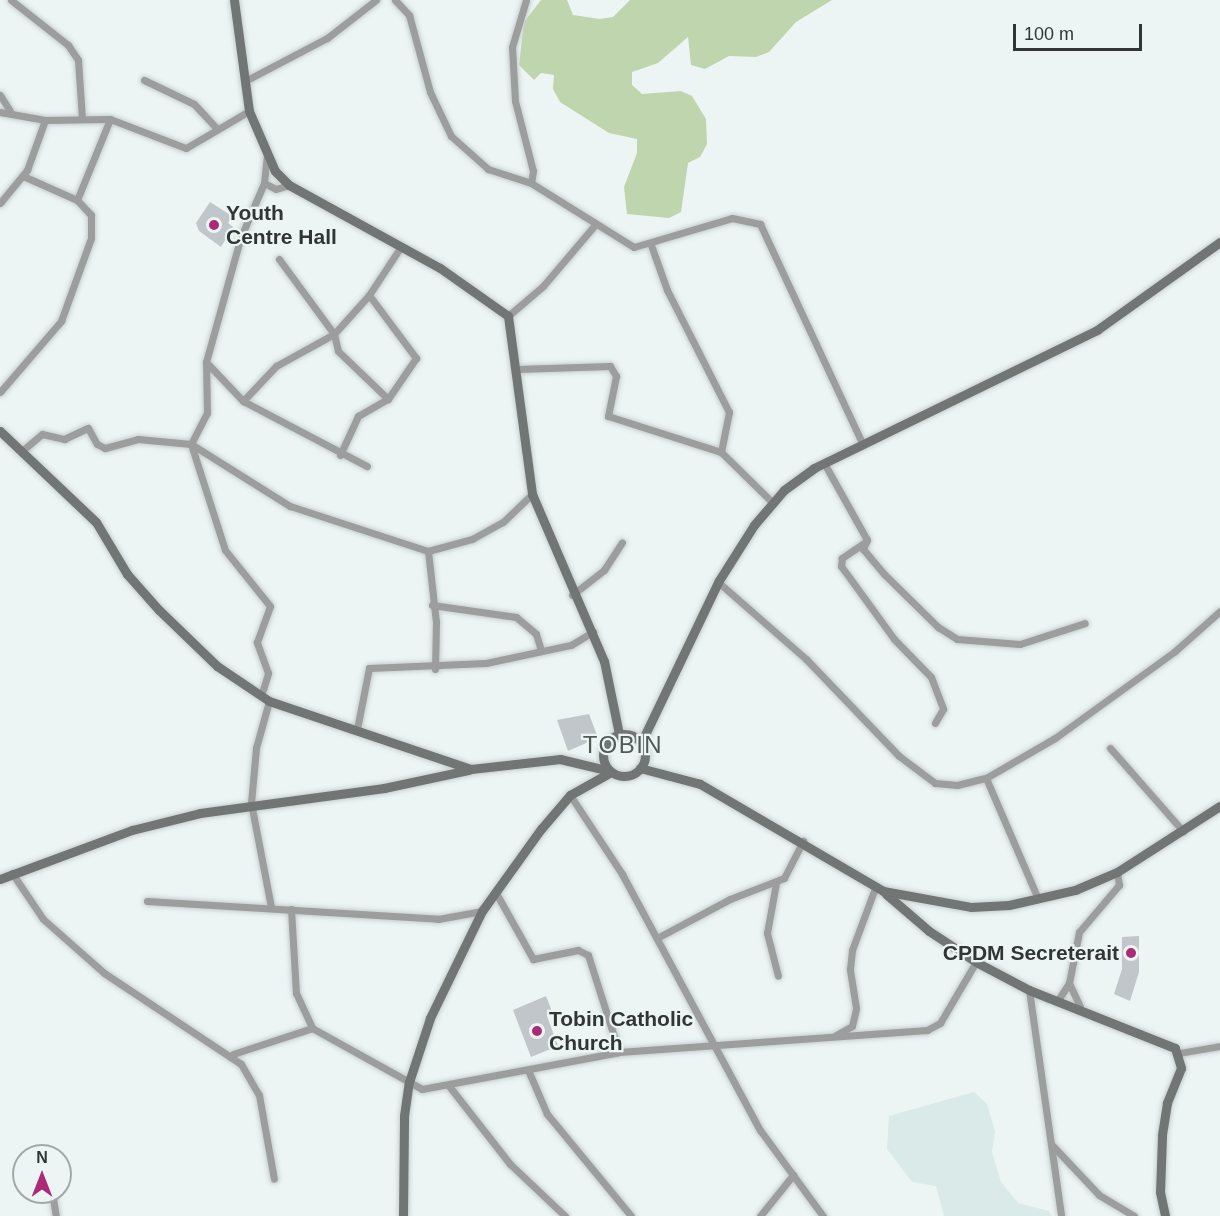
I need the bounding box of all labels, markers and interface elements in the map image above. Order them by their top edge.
scale bar [1016,12,1145,50]
text: 100 m [1024,24,1074,44]
place label: Youth Centre Hall [226,200,337,250]
marker: Youth Centre Hall [207,218,221,232]
district label: TOBIN [583,731,663,759]
place label: CPDM Secreterait [943,940,1119,966]
marker: CPDM Secreterait [1124,946,1138,960]
place label: Tobin Catholic Church [549,1006,693,1056]
marker: Tobin Catholic Church [530,1024,544,1038]
north arrow [12,1144,72,1204]
text: N [36,1149,48,1166]

